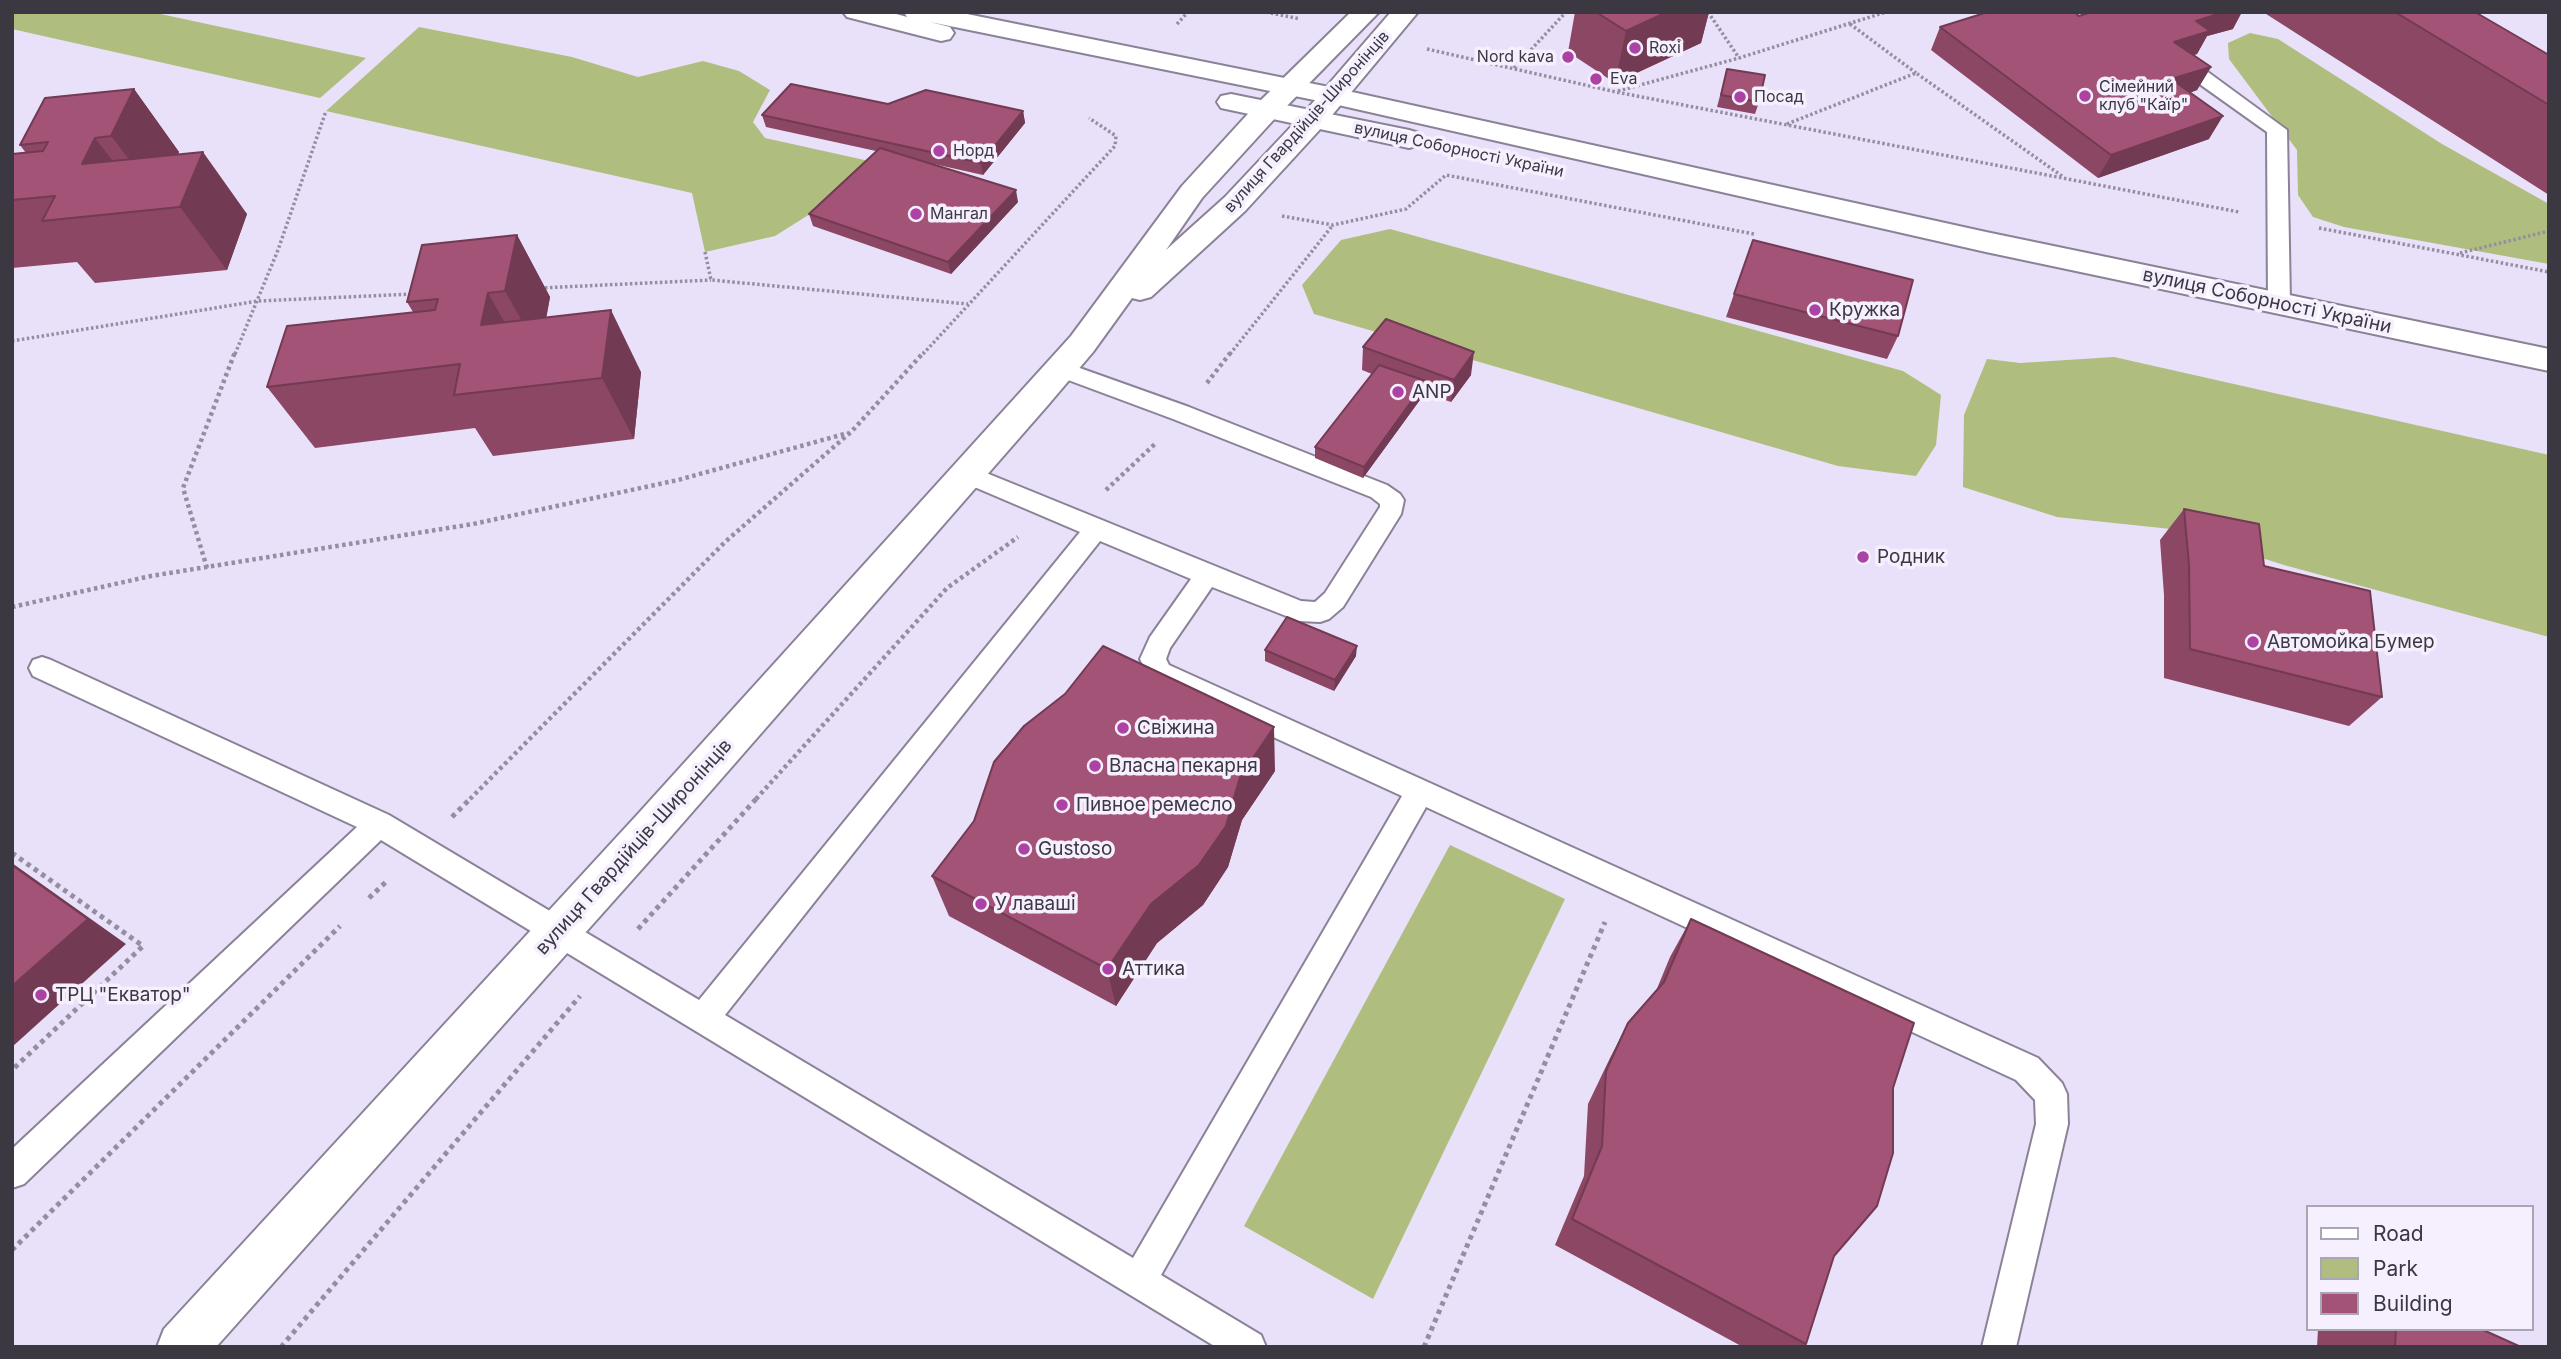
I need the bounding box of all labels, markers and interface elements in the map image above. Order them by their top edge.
street label: вулиця Гвардійців-Широнінців [1220,27,1394,217]
place label: Roxi [1649,38,1681,58]
marker: Roxi [1627,40,1643,56]
place label: Nord kava [1477,47,1554,67]
marker: Nord kava [1560,49,1576,65]
place label: Eva [1610,69,1638,89]
marker: Eva [1588,71,1604,87]
place label: Сімейний клуб "Каїр" [2099,77,2188,115]
place label: Посад [1754,87,1804,107]
marker: Сімейний клуб "Каїр" [2077,88,2093,104]
marker: Посад [1732,89,1748,105]
street label: вулиця Соборності України [1352,118,1566,182]
place label: Норд [953,141,994,161]
marker: Норд [931,143,947,159]
place label: Мангал [930,204,988,224]
marker: Мангал [908,206,924,222]
street label: вулиця Соборності України [2141,263,2393,339]
place label: Кружка [1829,299,1900,321]
marker: Кружка [1807,302,1823,318]
place label: ANP [1412,381,1452,403]
marker: ANP [1390,384,1406,400]
place label: Родник [1877,546,1945,568]
marker: Родник [1855,549,1871,565]
place label: Автомойка Бумер [2267,631,2435,653]
marker: Автомойка Бумер [2245,634,2261,650]
place label: Свіжина [1137,717,1215,739]
marker: Свіжина [1115,720,1131,736]
street label: вулиця Гвардійців-Широнінців [531,734,737,960]
place label: Власна пекарня [1109,755,1258,777]
marker: Власна пекарня [1087,758,1103,774]
place label: Пивное ремесло [1076,794,1233,816]
marker: Пивное ремесло [1054,797,1070,813]
place label: Gustoso [1038,838,1112,860]
marker: Gustoso [1016,841,1032,857]
place label: У лаваші [995,893,1076,915]
marker: У лаваші [973,896,989,912]
place label: Аттика [1122,958,1185,980]
marker: Аттика [1100,961,1116,977]
place label: ТРЦ "Екватор" [55,984,191,1006]
marker: ТРЦ "Екватор" [33,987,49,1003]
legend [2306,1205,2533,1331]
text: Road [2373,1221,2424,1246]
text: Park [2373,1256,2418,1281]
text: Building [2373,1291,2453,1316]

